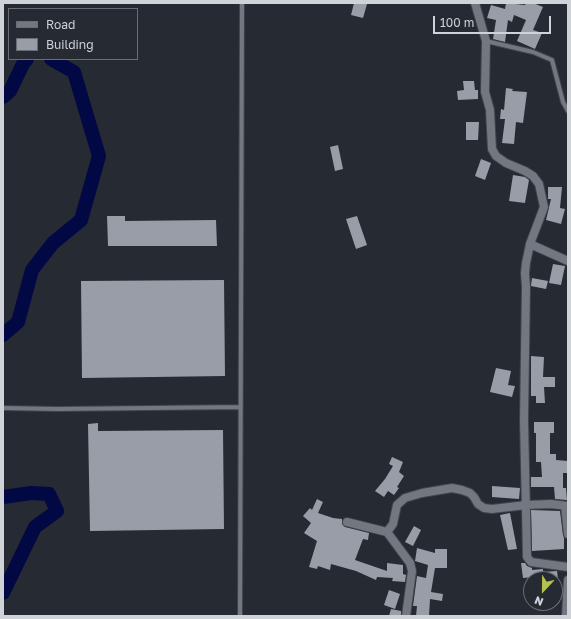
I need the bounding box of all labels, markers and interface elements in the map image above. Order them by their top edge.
legend [8,8,138,60]
scale bar [435,8,553,34]
text: 100 m [440,15,474,30]
text: Road [46,17,75,32]
text: Building [46,37,94,52]
north arrow [523,571,563,611]
text: N [532,594,545,609]

